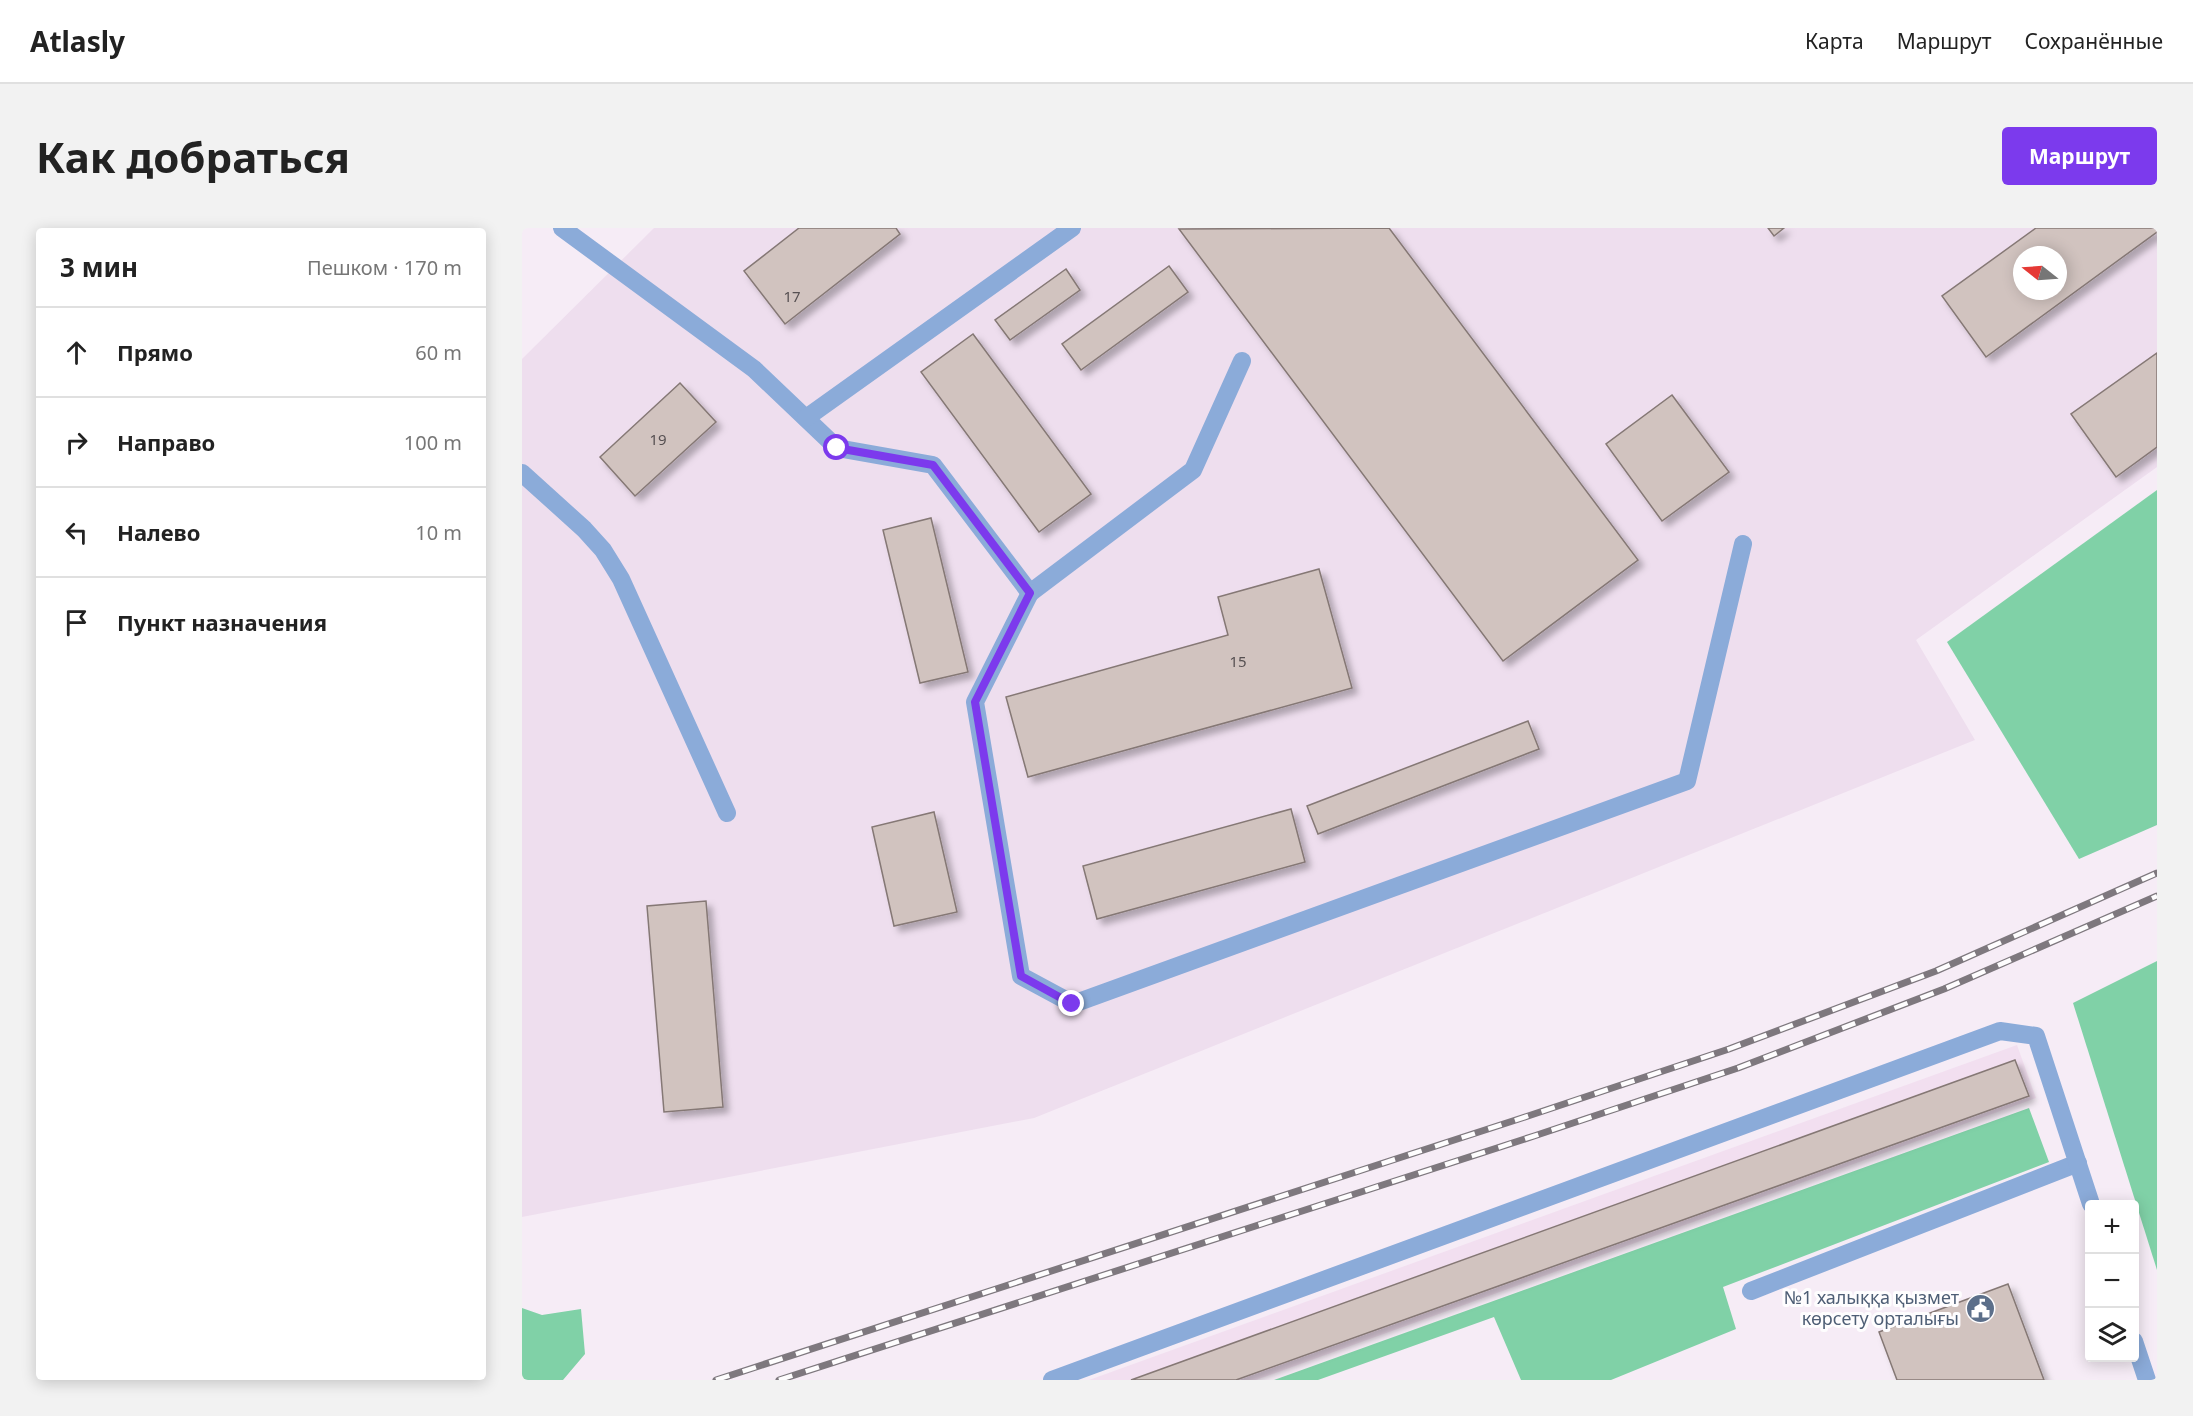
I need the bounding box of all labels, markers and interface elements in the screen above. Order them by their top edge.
text: Atlasly [30,22,125,60]
text: Карта [1805,27,1864,55]
text: Маршрут [1897,27,1992,55]
text: Сохранённые [2025,27,2163,55]
button: Маршрут [2002,127,2157,185]
text: Как добраться [36,128,350,185]
north arrow [2013,246,2067,300]
text: 3 мин [60,249,138,285]
text: Пешком · 170 m [307,254,462,281]
house number: 17 [783,286,801,306]
icon: ahead [60,336,93,369]
text: Прямо [117,337,193,367]
text: 60 m [415,339,462,366]
icon: right [60,426,93,459]
text: Направо [117,427,215,457]
text: 100 m [404,429,462,456]
house number: 19 [649,429,667,449]
route start [823,434,849,460]
icon: left [60,516,93,549]
text: Налево [117,517,200,547]
text: 10 m [415,519,462,546]
icon: arrive [60,606,93,639]
text: Пункт назначения [117,607,327,637]
house number: 15 [1229,651,1247,671]
route end [1058,990,1084,1016]
map controls [2085,1200,2139,1362]
button: + [2085,1200,2139,1254]
button: − [2085,1254,2139,1308]
place label: №1 халыққа қызмет көрсету орталығы [1784,1285,1960,1330]
public building icon: №1 халыққа қызмет көрсету орталығы [1964,1292,1996,1324]
button: layers [2085,1308,2139,1362]

